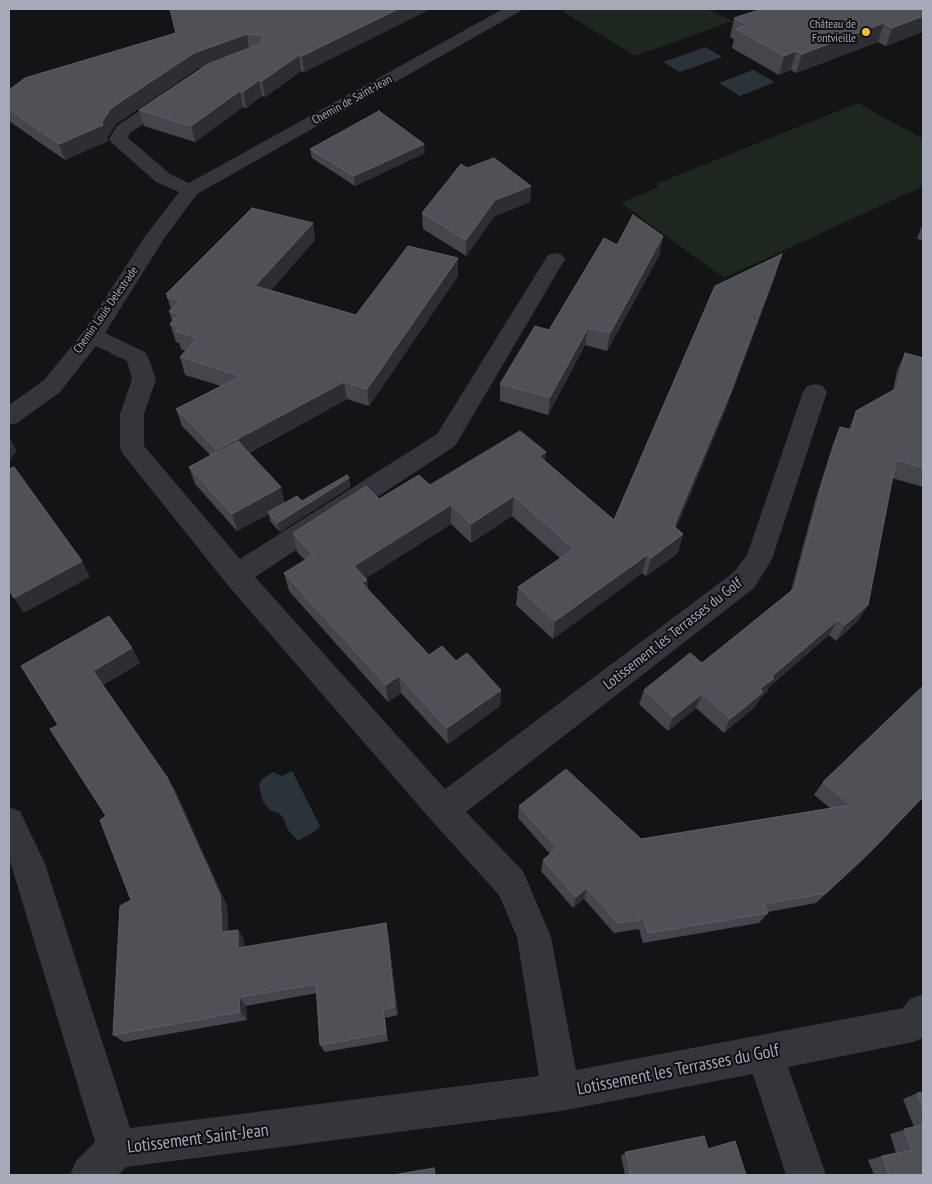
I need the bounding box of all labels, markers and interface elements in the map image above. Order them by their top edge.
place label: Château de Fontvieille [810,18,856,46]
marker: Château de Fontvieille [860,26,872,38]
street label: Chemin de Saint-Jean [310,72,394,128]
street label: Chemin Louis Delestrade [71,264,141,356]
street label: Lotissement les Terrasses du Golf [600,574,746,694]
street label: Lotissement les Terrasses du Golf [575,1040,781,1100]
street label: Lotissement Saint-Jean [126,1120,270,1158]

